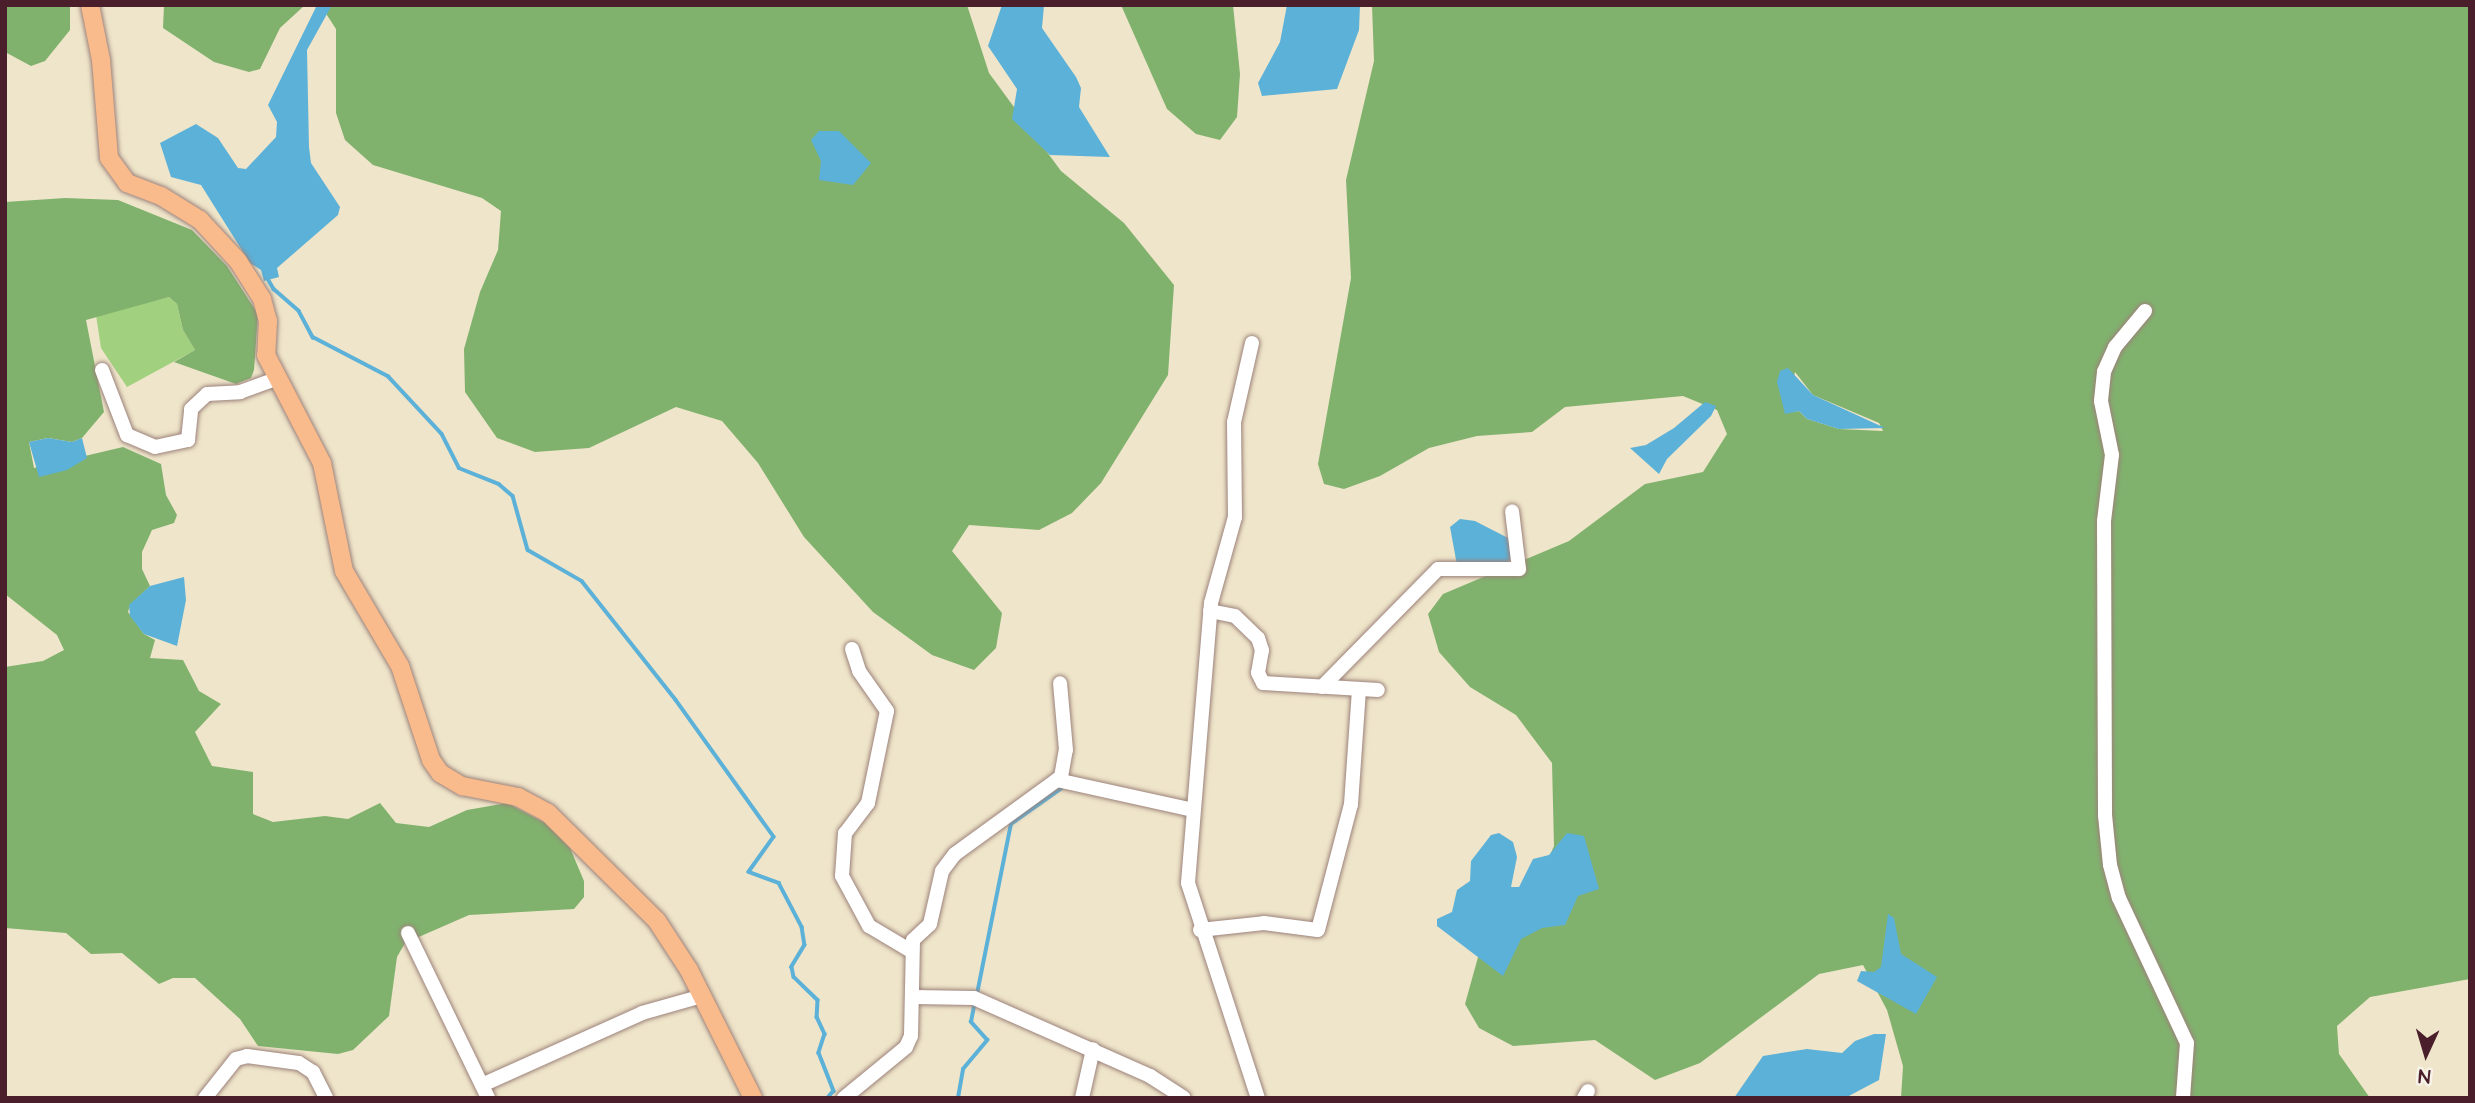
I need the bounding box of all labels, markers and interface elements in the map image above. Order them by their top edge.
north arrow [2391,1019,2461,1089]
text: N [2418,1062,2431,1089]

